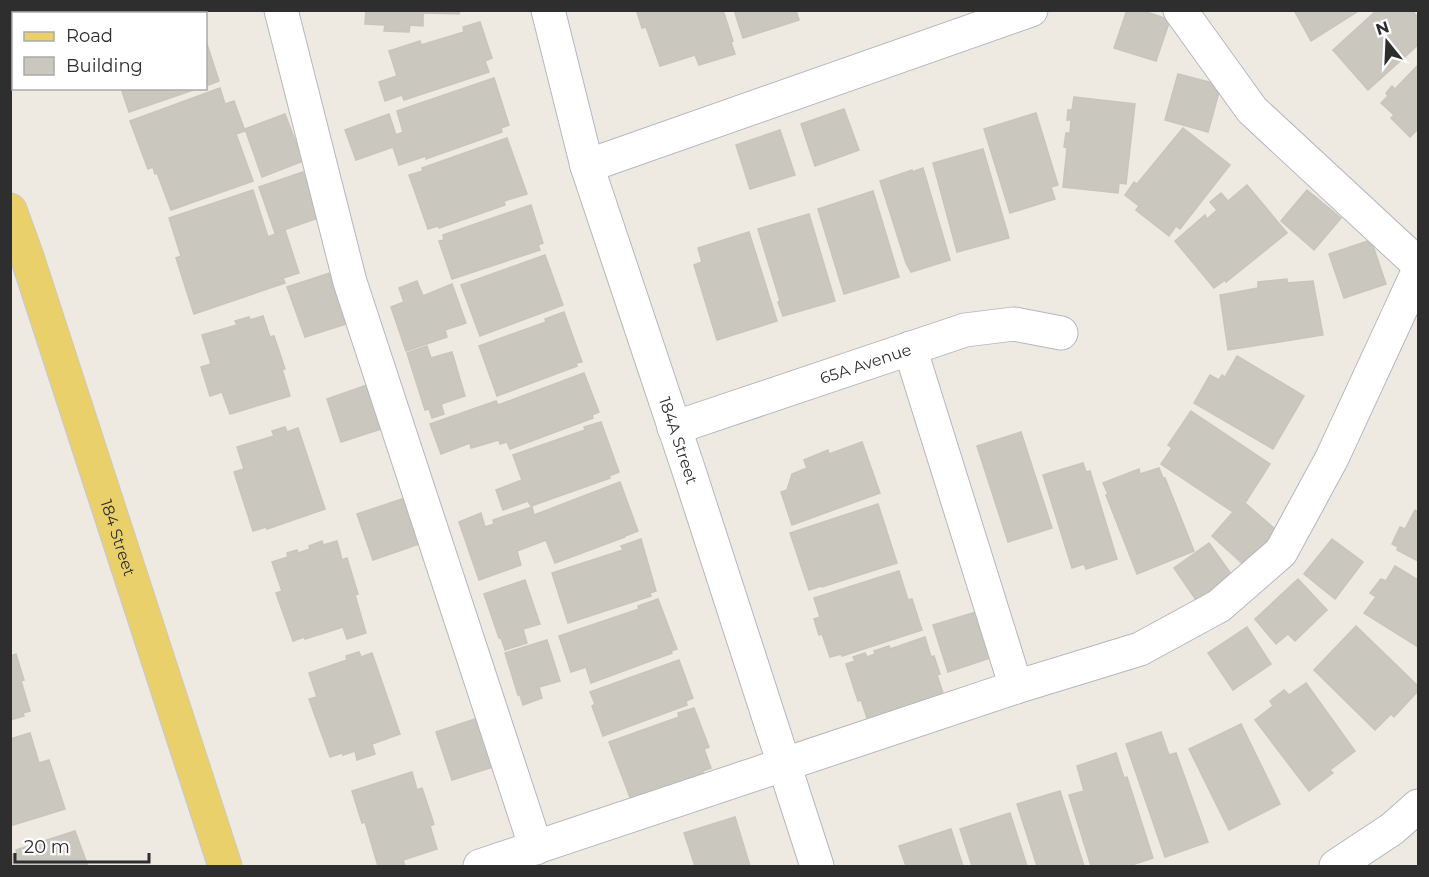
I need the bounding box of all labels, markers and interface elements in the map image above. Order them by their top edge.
legend [12,12,207,90]
north arrow [1357,12,1417,72]
text: N [1373,17,1392,39]
text: Road [66,25,113,47]
text: Building [66,55,143,77]
street label: 65A Avenue [817,339,913,388]
street label: 184A Street [655,394,702,487]
street label: 184 Street [97,497,140,579]
scale bar [15,826,148,864]
text: 20 m [24,836,70,858]

